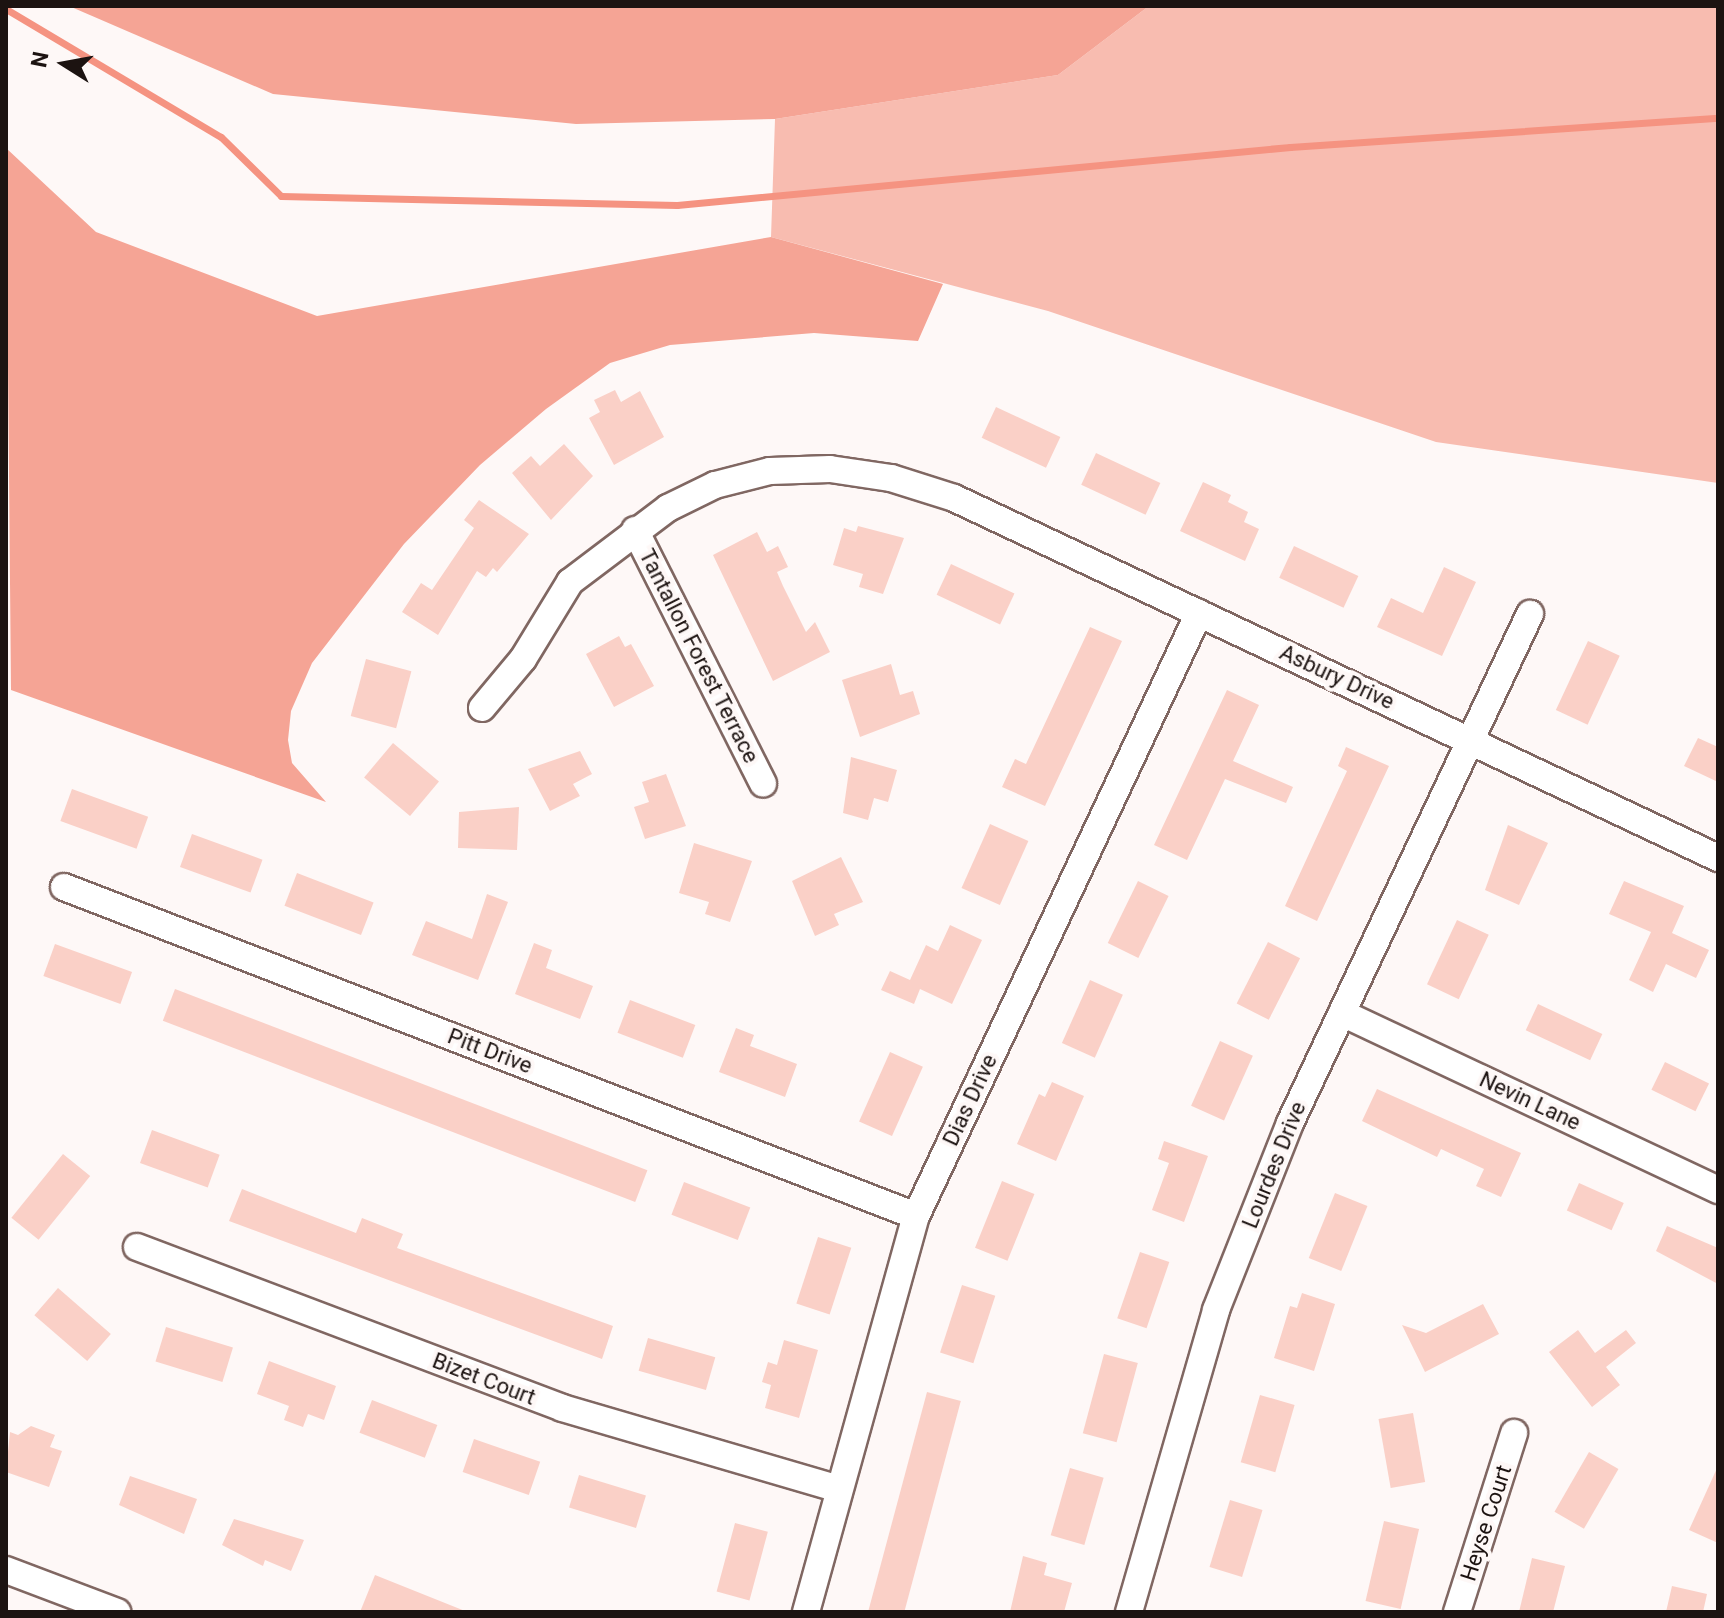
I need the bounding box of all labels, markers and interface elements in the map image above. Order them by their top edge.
north arrow [24,24,104,104]
text: N [26,49,54,69]
street label: Tantallon Forest Terrace [633,545,765,767]
street label: Asbury Drive [1276,639,1398,715]
street label: Pitt Drive [444,1023,536,1079]
street label: Dias Drive [937,1050,1003,1150]
street label: Nevin Lane [1475,1066,1585,1136]
street label: Lourdes Drive [1237,1098,1311,1232]
street label: Bizet Court [429,1347,539,1411]
street label: Heyse Court [1455,1462,1517,1584]

